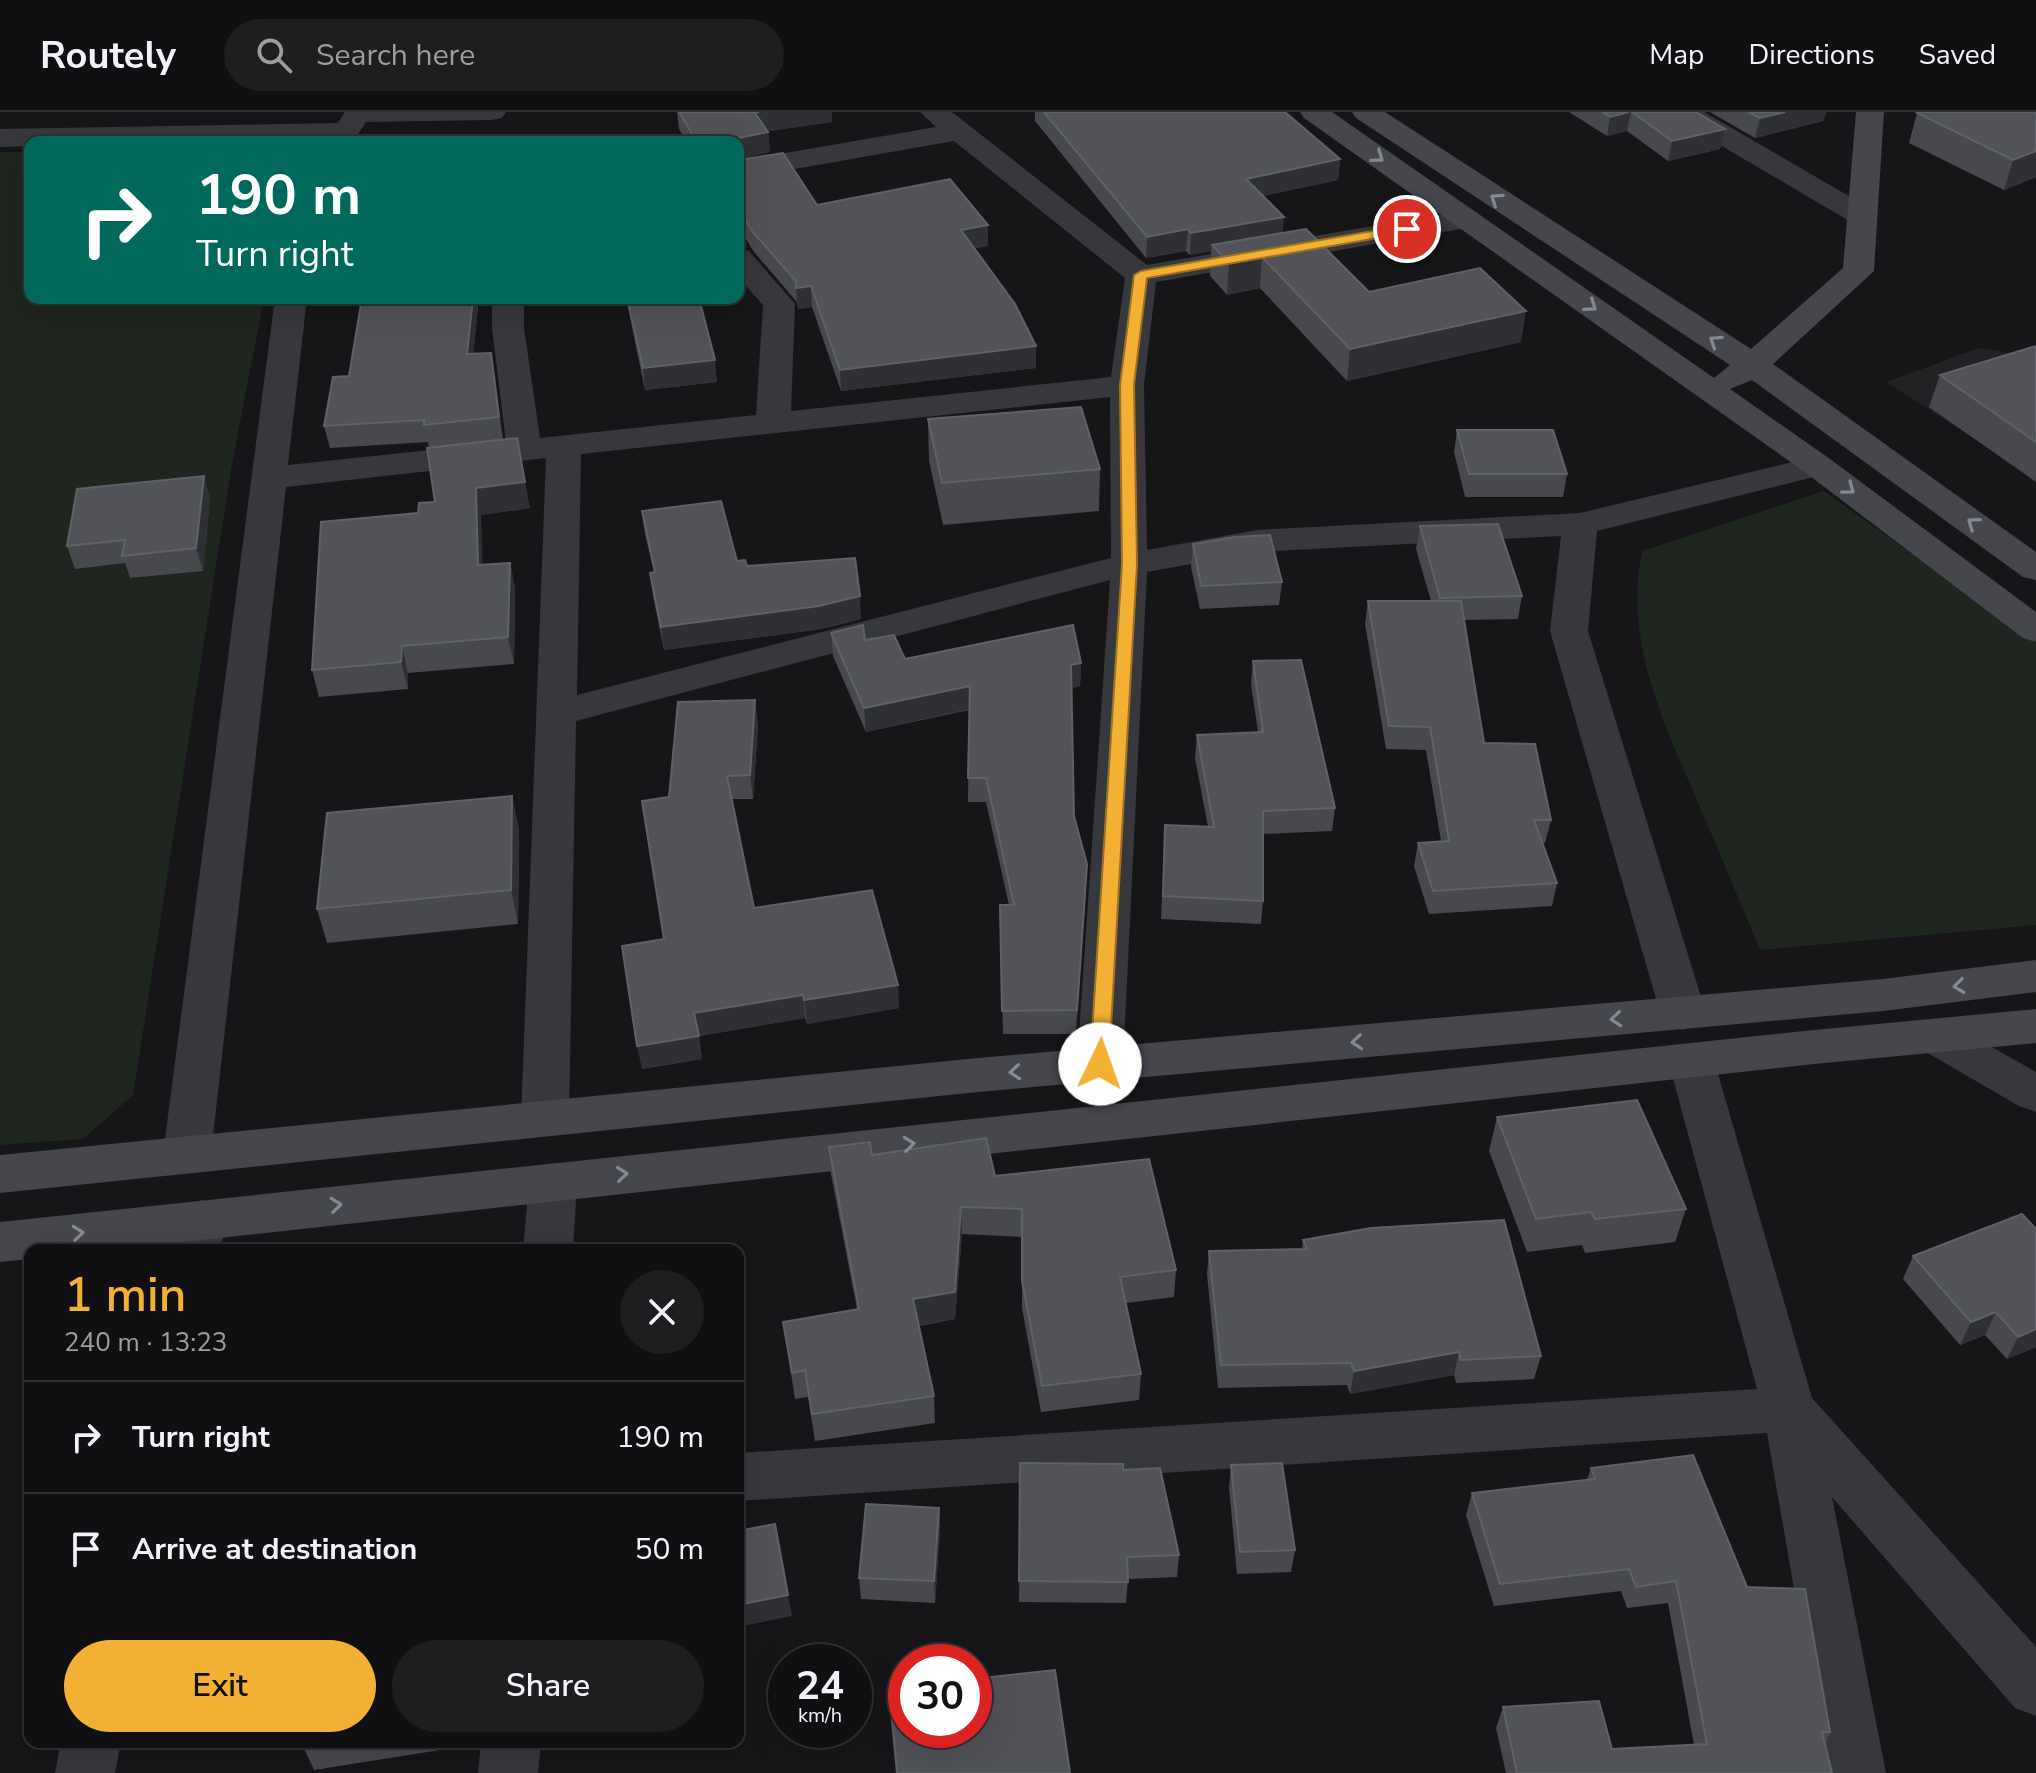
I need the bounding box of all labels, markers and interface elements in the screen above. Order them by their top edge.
search box [224,19,784,91]
text: Routely [40,30,176,81]
icon: search [252,33,296,77]
text: Search here [316,35,475,76]
text: Map [1649,36,1704,74]
text: Directions [1748,36,1875,74]
text: Saved [1919,36,1996,74]
one-way arrow [1370,147,1384,162]
text: 190 m [196,157,361,234]
icon: right [64,168,168,272]
one-way arrow [1491,194,1505,209]
pin [1373,195,1441,263]
icon: arrive [1385,207,1429,251]
text: Turn right [196,230,353,279]
one-way arrow [1582,297,1596,311]
one-way arrow [1709,335,1723,350]
one-way arrow [1840,479,1855,494]
one-way arrow [1967,518,1981,533]
one-way arrow [1952,977,1965,994]
one-way arrow [1609,1010,1622,1027]
position arrow [1058,1022,1142,1106]
one-way arrow [1350,1033,1363,1050]
one-way arrow [1008,1063,1021,1080]
one-way arrow [903,1135,916,1152]
one-way arrow [616,1166,629,1183]
one-way arrow [330,1197,343,1214]
one-way arrow [71,1225,84,1242]
text: 1 min [64,1262,186,1328]
button: close [620,1270,704,1354]
text: 240 m · 13:23 [64,1325,227,1360]
icon: right [64,1415,108,1459]
text: Turn right [132,1417,270,1458]
text: 190 m [617,1417,704,1458]
icon: arrive [64,1527,108,1571]
text: Arrive at destination [132,1529,417,1570]
text: 50 m [635,1529,704,1570]
button: Exit [64,1640,376,1732]
button: Share [392,1640,704,1732]
speed limit sign: 30 [888,1644,992,1748]
text: 24 [796,1659,844,1713]
text: km/h [798,1702,842,1729]

